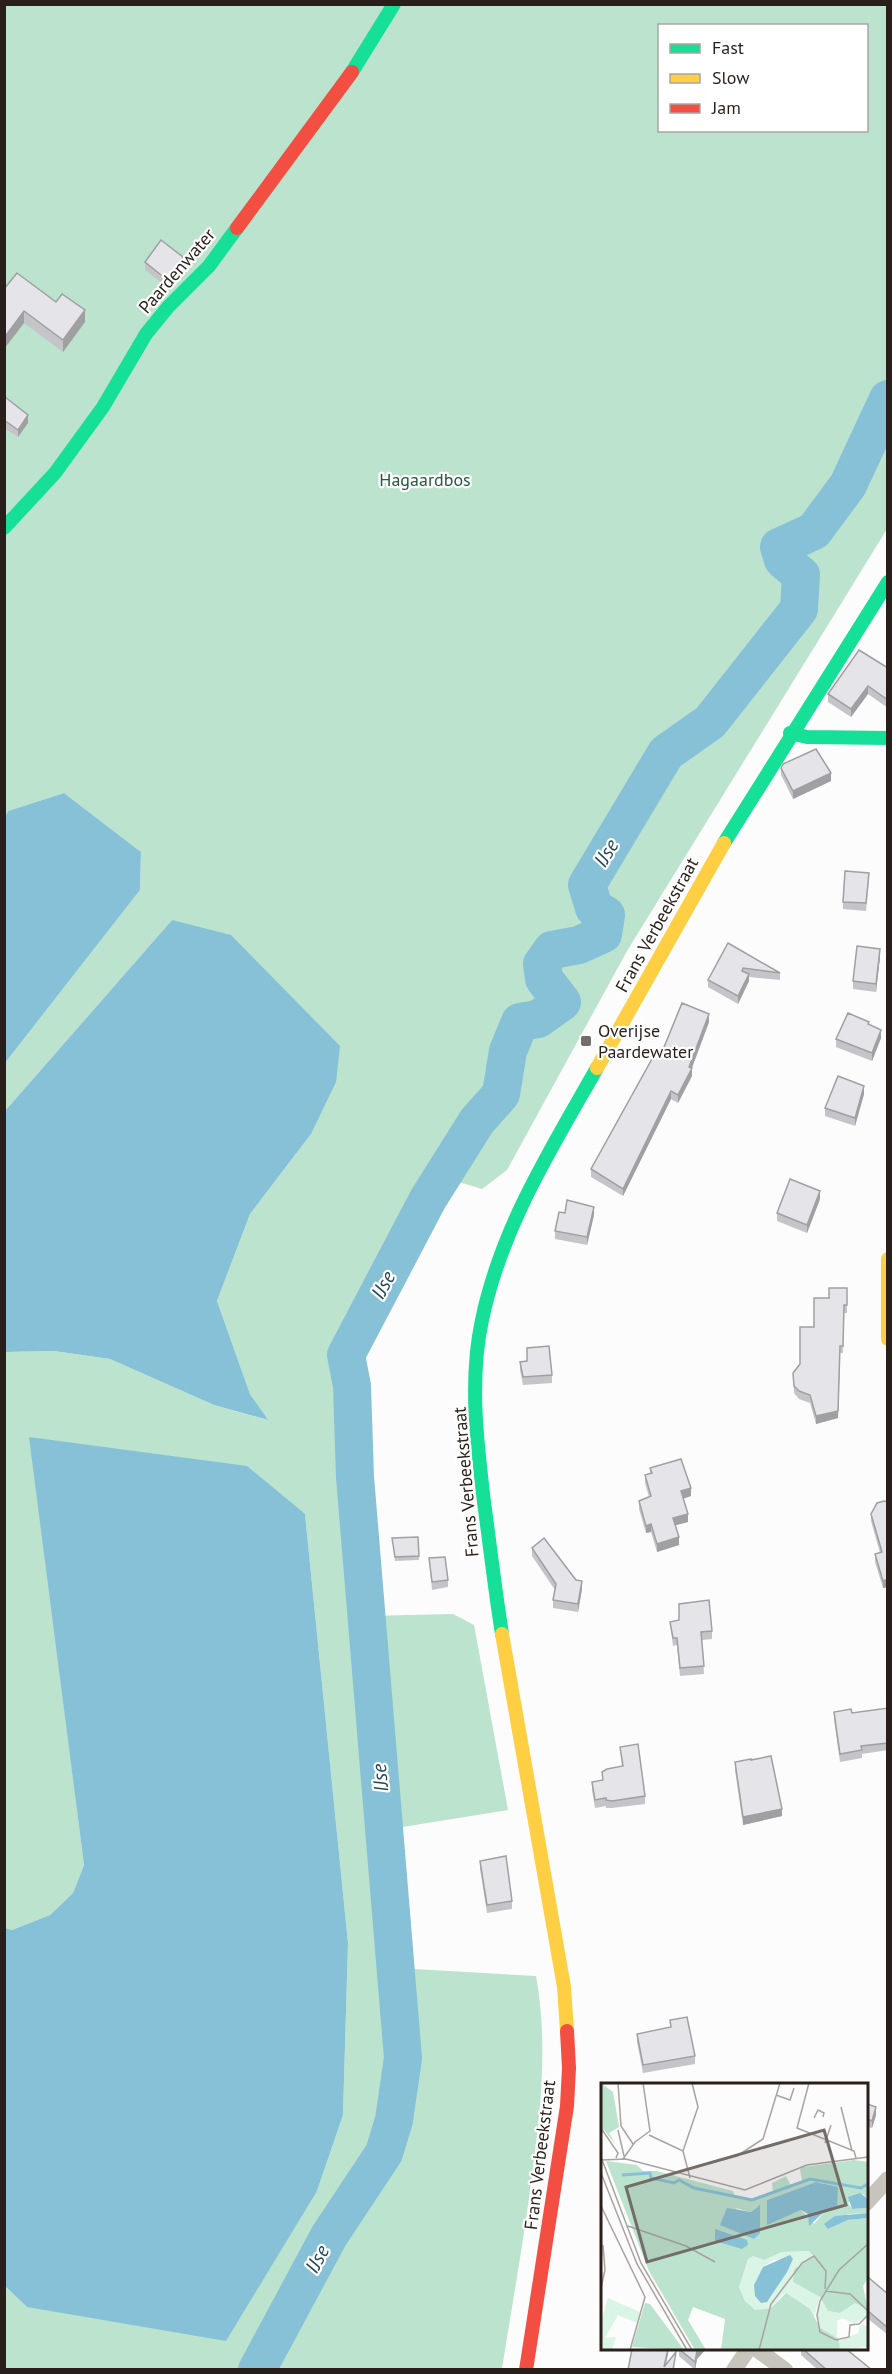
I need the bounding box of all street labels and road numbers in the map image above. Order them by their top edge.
street label: Paardenwater [133,223,220,318]
street label: Frans Verbeekstraat [610,853,703,996]
street label: Frans Verbeekstraat [447,1406,484,1558]
street label: Frans Verbeekstraat [519,2079,560,2231]

